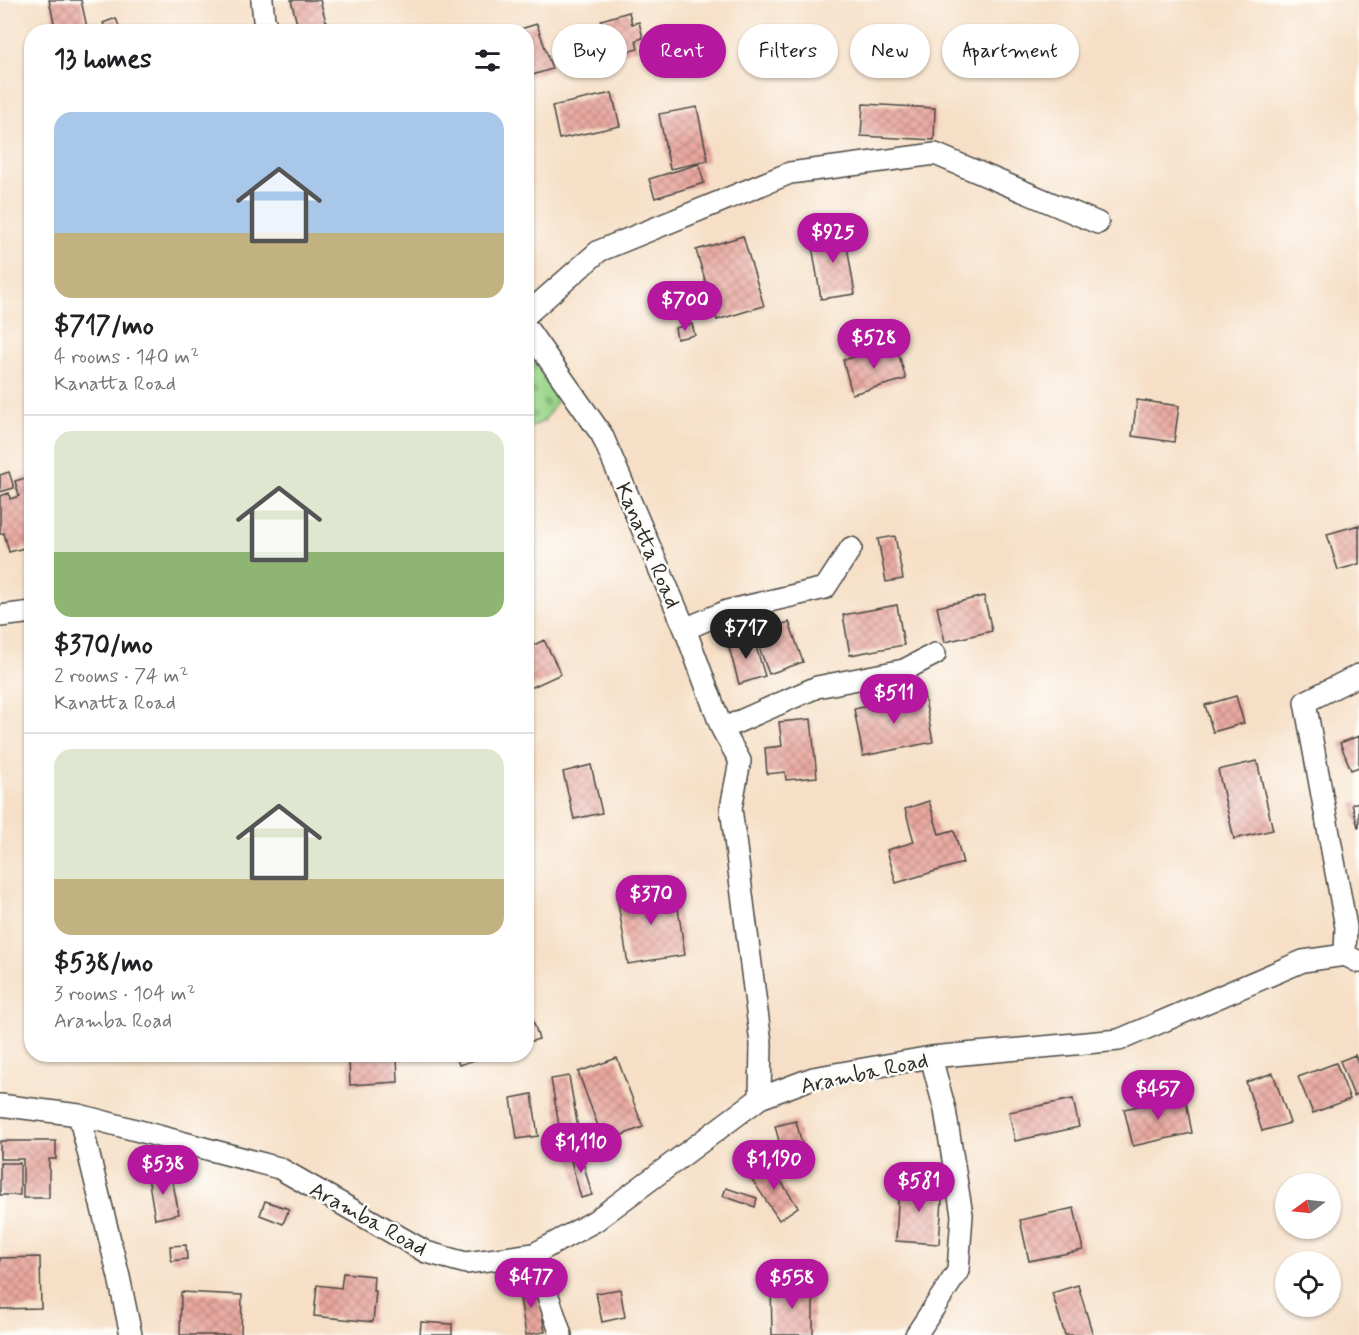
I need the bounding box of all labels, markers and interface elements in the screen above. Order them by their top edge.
chip: Buy [552,24,627,78]
chip: Rent [639,24,726,78]
chip: Filters [738,24,838,78]
chip: New [850,24,930,78]
chip: Apartment [942,24,1079,78]
text: 13 homes [54,43,152,77]
icon: filters [471,44,504,77]
icon: home [225,151,333,259]
pin: $925 [797,213,869,264]
text: $925 [811,219,855,246]
pin: $700 [649,281,721,332]
text: $700 [661,287,709,314]
text: $717/mo [54,310,154,344]
pin: $528 [838,319,910,370]
text: $528 [851,325,897,352]
text: 4 rooms · 140 m² [54,344,199,371]
text: Kanatta Road [54,371,176,398]
icon: home [225,470,333,578]
street label: Kanatta Road [608,479,686,613]
pin: $717 [710,609,782,660]
text: $717 [724,615,768,642]
text: $370/mo [54,629,153,663]
text: 2 rooms · 74 m² [54,663,188,690]
pin: $511 [858,674,930,725]
text: $511 [874,680,914,707]
text: Kanatta Road [54,690,176,717]
icon: home [225,788,333,896]
pin: $370 [615,875,687,926]
text: $370 [630,881,672,908]
text: $538/mo [54,947,153,981]
text: 3 rooms · 104 m² [54,981,196,1008]
text: Aramba Road [54,1008,172,1035]
street label: Aramba Road [798,1047,931,1101]
pin: $457 [1122,1070,1194,1121]
text: $457 [1135,1076,1181,1103]
pin: $1,110 [532,1123,630,1174]
text: $1,110 [555,1129,607,1156]
pin: $1,190 [725,1140,823,1191]
pin: $538 [127,1145,199,1196]
text: $1,190 [746,1146,802,1173]
text: $538 [141,1151,185,1178]
pin: $581 [883,1162,955,1213]
text: $581 [898,1168,940,1195]
north arrow [1275,1173,1341,1239]
map controls [1275,1173,1341,1317]
street label: Aramba Road [304,1176,432,1263]
button: locate [1275,1251,1341,1317]
pin: $477 [495,1258,567,1309]
pin: $558 [756,1259,828,1310]
text: $477 [509,1264,553,1291]
text: $558 [769,1265,815,1292]

